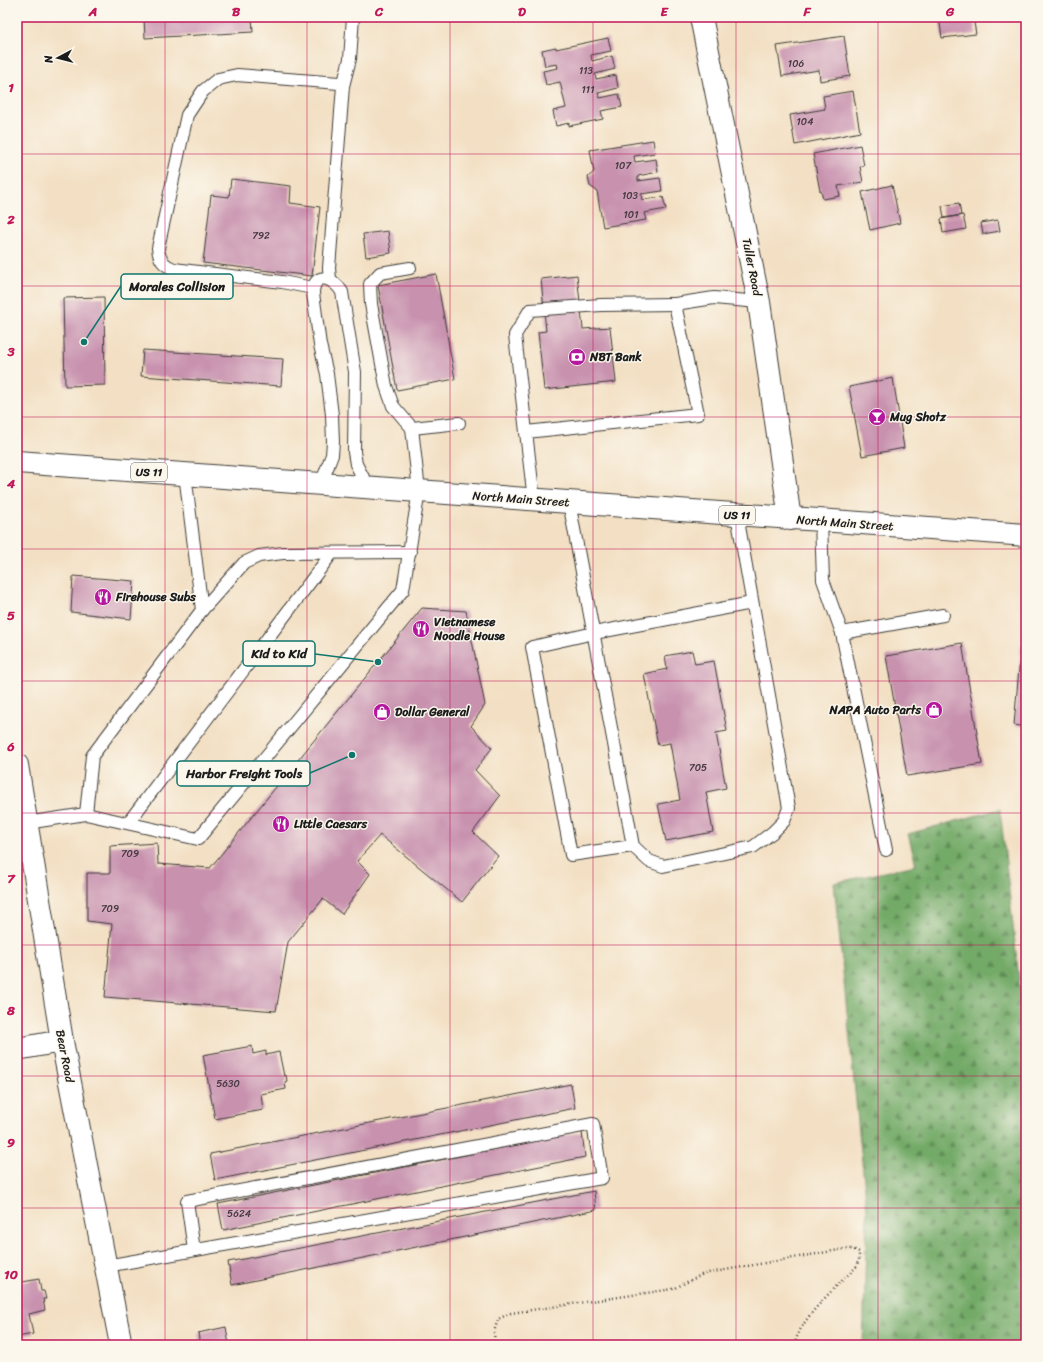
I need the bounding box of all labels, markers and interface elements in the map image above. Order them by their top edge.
text: A [88,0,97,23]
text: B [232,0,241,23]
text: C [374,0,384,23]
text: D [518,0,526,23]
text: E [660,0,669,23]
text: F [802,0,811,23]
text: G [945,0,955,23]
north arrow [38,38,78,78]
text: N [39,54,59,65]
house number: 106 [788,55,804,73]
house number: 113 [579,62,594,80]
text: 1 [8,76,14,99]
house number: 111 [582,81,594,99]
house number: 104 [797,113,813,131]
house number: 107 [615,157,632,175]
house number: 103 [622,187,639,205]
house number: 101 [624,206,638,224]
text: 2 [6,208,15,231]
house number: 792 [252,227,270,245]
street label: Tuller Road [736,236,769,300]
callout: Morales Collision [121,274,233,299]
text: Morales Collision [128,275,226,298]
text: 3 [6,340,15,363]
place label: NBT Bank [589,346,642,368]
bank icon: NBT Bank [567,347,587,367]
place label: Mug Shotz [889,406,947,428]
bar icon: Mug Shotz [867,407,887,427]
road number: US 11 [131,463,167,481]
text: 4 [6,472,16,495]
street label: North Main Street [472,485,570,513]
road number: US 11 [719,506,755,524]
street label: North Main Street [796,509,894,537]
place label: Firehouse Subs [115,586,196,608]
restaurant icon: Firehouse Subs [93,587,113,607]
text: 5 [7,604,15,627]
place label: Vietnamese Noodle House [433,611,505,647]
restaurant icon: Vietnamese Noodle House [411,619,431,639]
callout: Kid to Kid [243,641,315,666]
text: Kid to Kid [250,642,308,665]
place label: NAPA Auto Parts [829,699,921,721]
shop icon: NAPA Auto Parts [924,700,944,720]
place label: Dollar General [395,701,470,723]
shop icon: Dollar General [372,702,392,722]
text: 6 [6,735,15,758]
house number: 705 [689,759,707,777]
callout: Harbor Freight Tools [177,761,310,786]
text: Harbor Freight Tools [185,762,303,785]
place label: Little Caesars [294,813,368,835]
restaurant icon: Little Caesars [271,814,291,834]
house number: 709 [121,845,139,863]
text: 7 [7,867,16,890]
house number: 709 [101,900,119,918]
text: 8 [6,999,15,1022]
street label: Bear Road [49,1028,81,1085]
house number: 5630 [216,1075,240,1093]
text: 9 [7,1131,15,1154]
house number: 5624 [227,1205,251,1223]
text: 10 [4,1263,18,1286]

